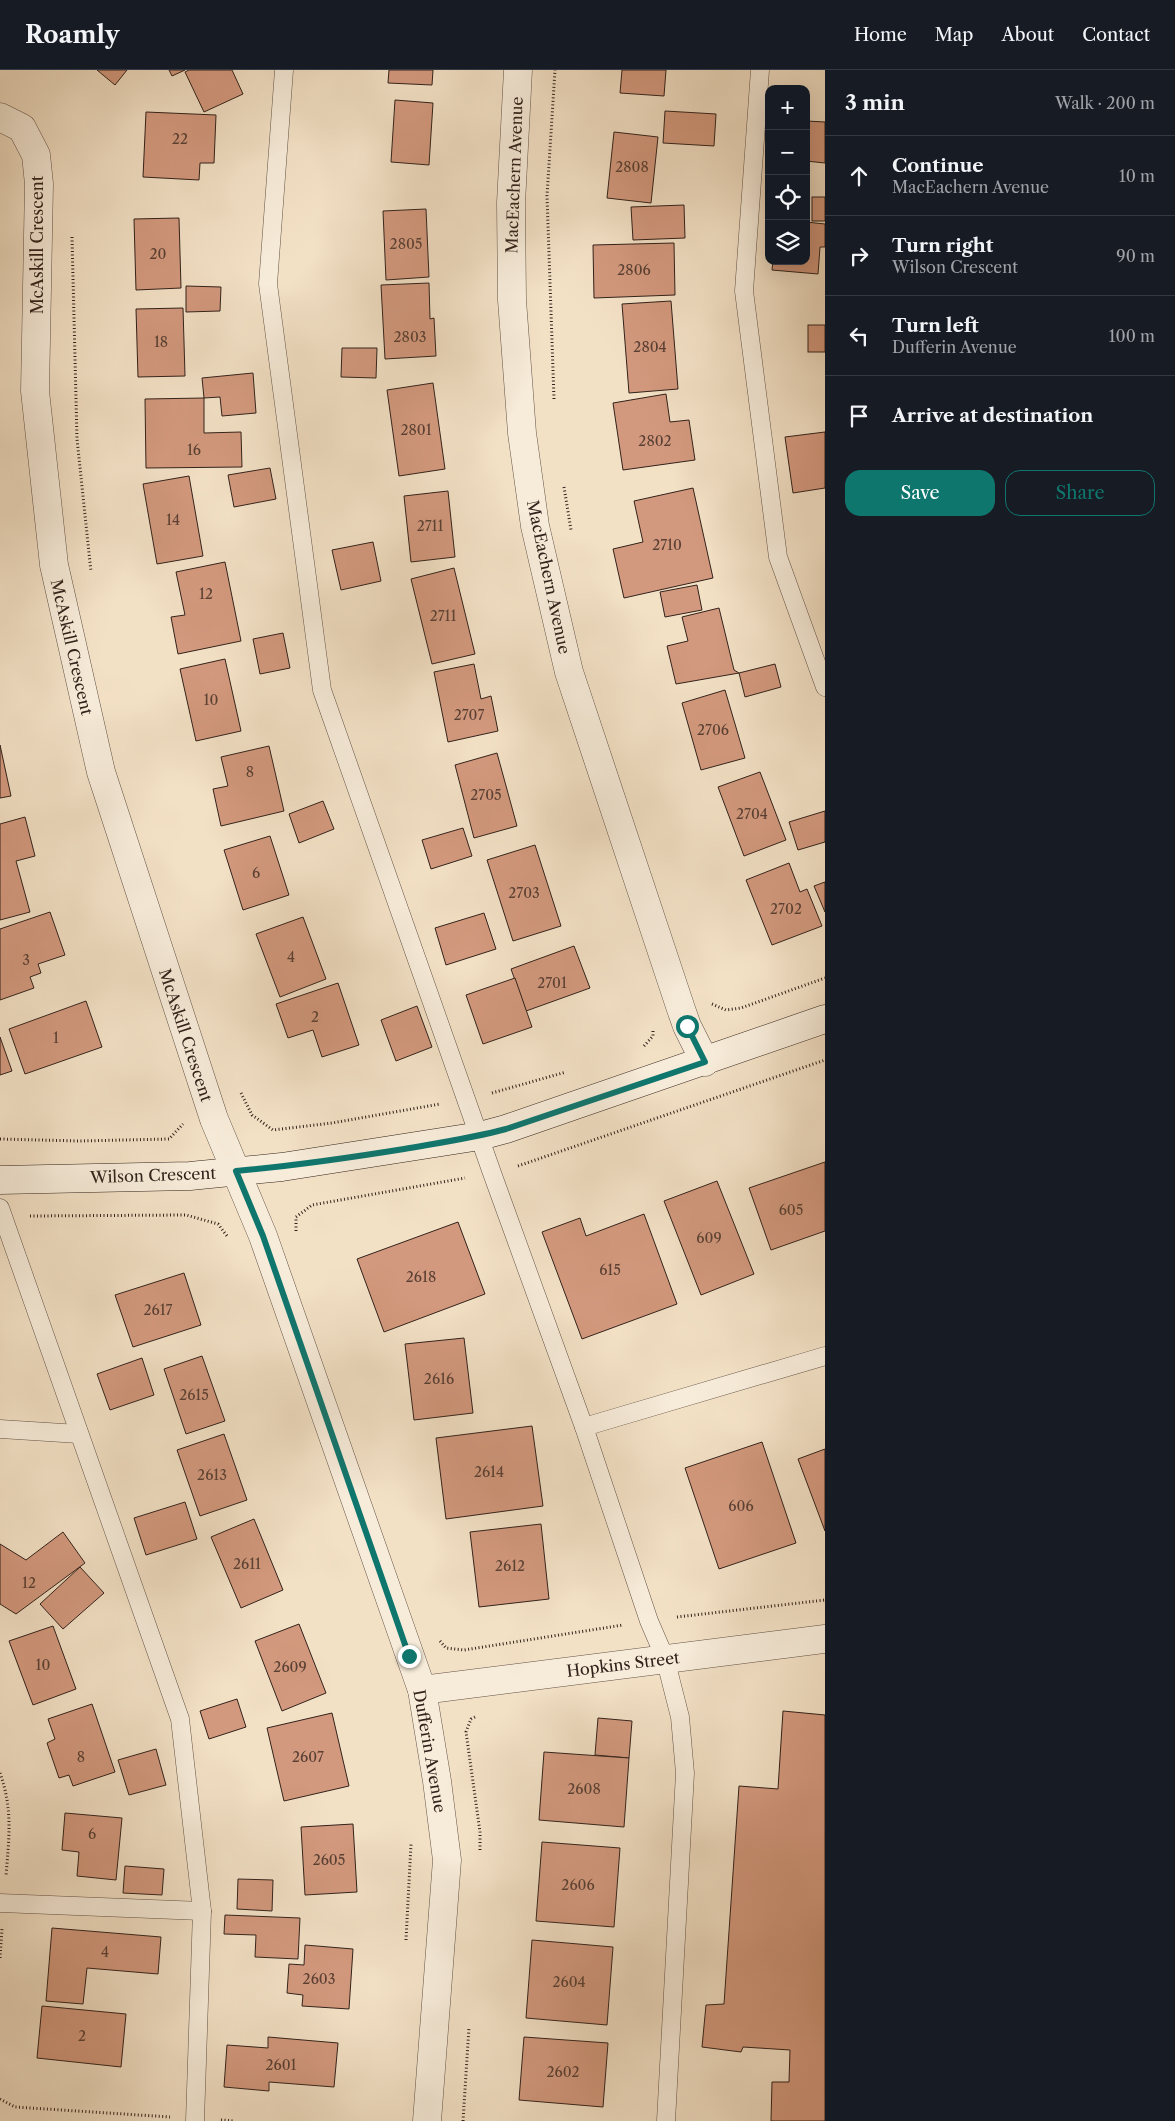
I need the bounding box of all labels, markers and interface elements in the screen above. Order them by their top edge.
text: Roamly [25,20,119,49]
text: Home [854,24,907,46]
text: Map [935,24,973,46]
text: About [1001,24,1054,46]
text: Contact [1082,24,1150,46]
map controls [765,85,810,265]
button: + [765,85,810,130]
text: 3 min [845,90,905,115]
text: Walk · 200 m [1055,93,1155,113]
street label: MacEachern Avenue [501,96,527,254]
house number: 22 [172,130,188,148]
button: − [765,130,810,175]
text: Continue [892,154,984,177]
house number: 2808 [615,158,649,176]
icon: ahead [845,162,873,190]
text: 10 m [1119,166,1155,186]
street label: McAskill Crescent [27,175,47,314]
button: locate [765,175,810,220]
text: MacEachern Avenue [892,177,1049,197]
button: layers [765,220,810,265]
text: Turn right [892,234,993,257]
house number: 2805 [390,235,422,253]
icon: right [845,242,873,270]
house number: 20 [150,245,167,263]
text: 90 m [1116,246,1155,266]
text: Wilson Crescent [892,257,1018,277]
house number: 2806 [617,261,651,279]
text: Turn left [892,314,979,337]
icon: left [845,322,873,350]
text: 100 m [1109,326,1155,346]
house number: 2803 [394,328,426,346]
house number: 18 [154,333,168,351]
text: Dufferin Avenue [892,337,1017,357]
house number: 2804 [633,338,667,356]
icon: arrive [845,402,873,430]
text: Arrive at destination [892,404,1093,427]
house number: 2801 [400,421,432,439]
house number: 2802 [638,432,672,450]
house number: 16 [187,441,201,459]
button: Save [845,470,995,516]
button: Share [1005,470,1155,516]
street label: MacEachern Avenue [523,498,575,656]
house number: 14 [166,511,180,529]
house number: 2711 [417,517,443,535]
house number: 2710 [652,536,682,554]
street label: McAskill Crescent [47,577,97,717]
house number: 12 [199,585,213,603]
house number: 2711 [430,607,456,625]
house number: 10 [204,691,218,709]
house number: 2707 [454,706,484,724]
house number: 2706 [697,721,729,739]
house number: 8 [246,763,254,781]
house number: 2705 [470,786,502,804]
house number: 2704 [736,805,768,823]
house number: 6 [252,864,260,882]
house number: 2703 [508,884,540,902]
house number: 2702 [770,900,802,918]
house number: 4 [287,948,295,966]
house number: 3 [22,951,30,969]
street label: McAskill Crescent [155,966,217,1104]
house number: 2701 [537,974,567,992]
house number: 2 [311,1008,319,1026]
route start [676,1015,699,1038]
house number: 1 [53,1029,59,1047]
street label: Wilson Crescent [89,1163,217,1187]
house number: 605 [779,1201,803,1219]
house number: 609 [696,1229,722,1247]
house number: 615 [599,1261,621,1279]
house number: 2618 [406,1268,436,1286]
house number: 2617 [143,1301,173,1319]
house number: 2616 [424,1370,454,1388]
house number: 2615 [179,1386,209,1404]
house number: 2614 [474,1463,504,1481]
house number: 2613 [197,1466,227,1484]
house number: 606 [728,1497,754,1515]
house number: 2611 [233,1555,261,1573]
house number: 2612 [495,1557,525,1575]
house number: 12 [22,1574,36,1592]
route end [398,1645,421,1668]
street label: Hopkins Street [565,1647,681,1681]
house number: 10 [36,1656,50,1674]
house number: 2609 [273,1658,307,1676]
street label: Dufferin Avenue [409,1688,451,1814]
house number: 8 [77,1748,85,1766]
house number: 2607 [292,1748,324,1766]
house number: 2608 [567,1780,601,1798]
house number: 6 [88,1825,96,1843]
house number: 2605 [313,1851,345,1869]
house number: 2606 [561,1876,595,1894]
house number: 4 [101,1943,109,1961]
house number: 2603 [303,1970,335,1988]
house number: 2604 [552,1973,586,1991]
house number: 2 [78,2027,86,2045]
house number: 2601 [265,2056,297,2074]
house number: 2602 [546,2063,580,2081]

